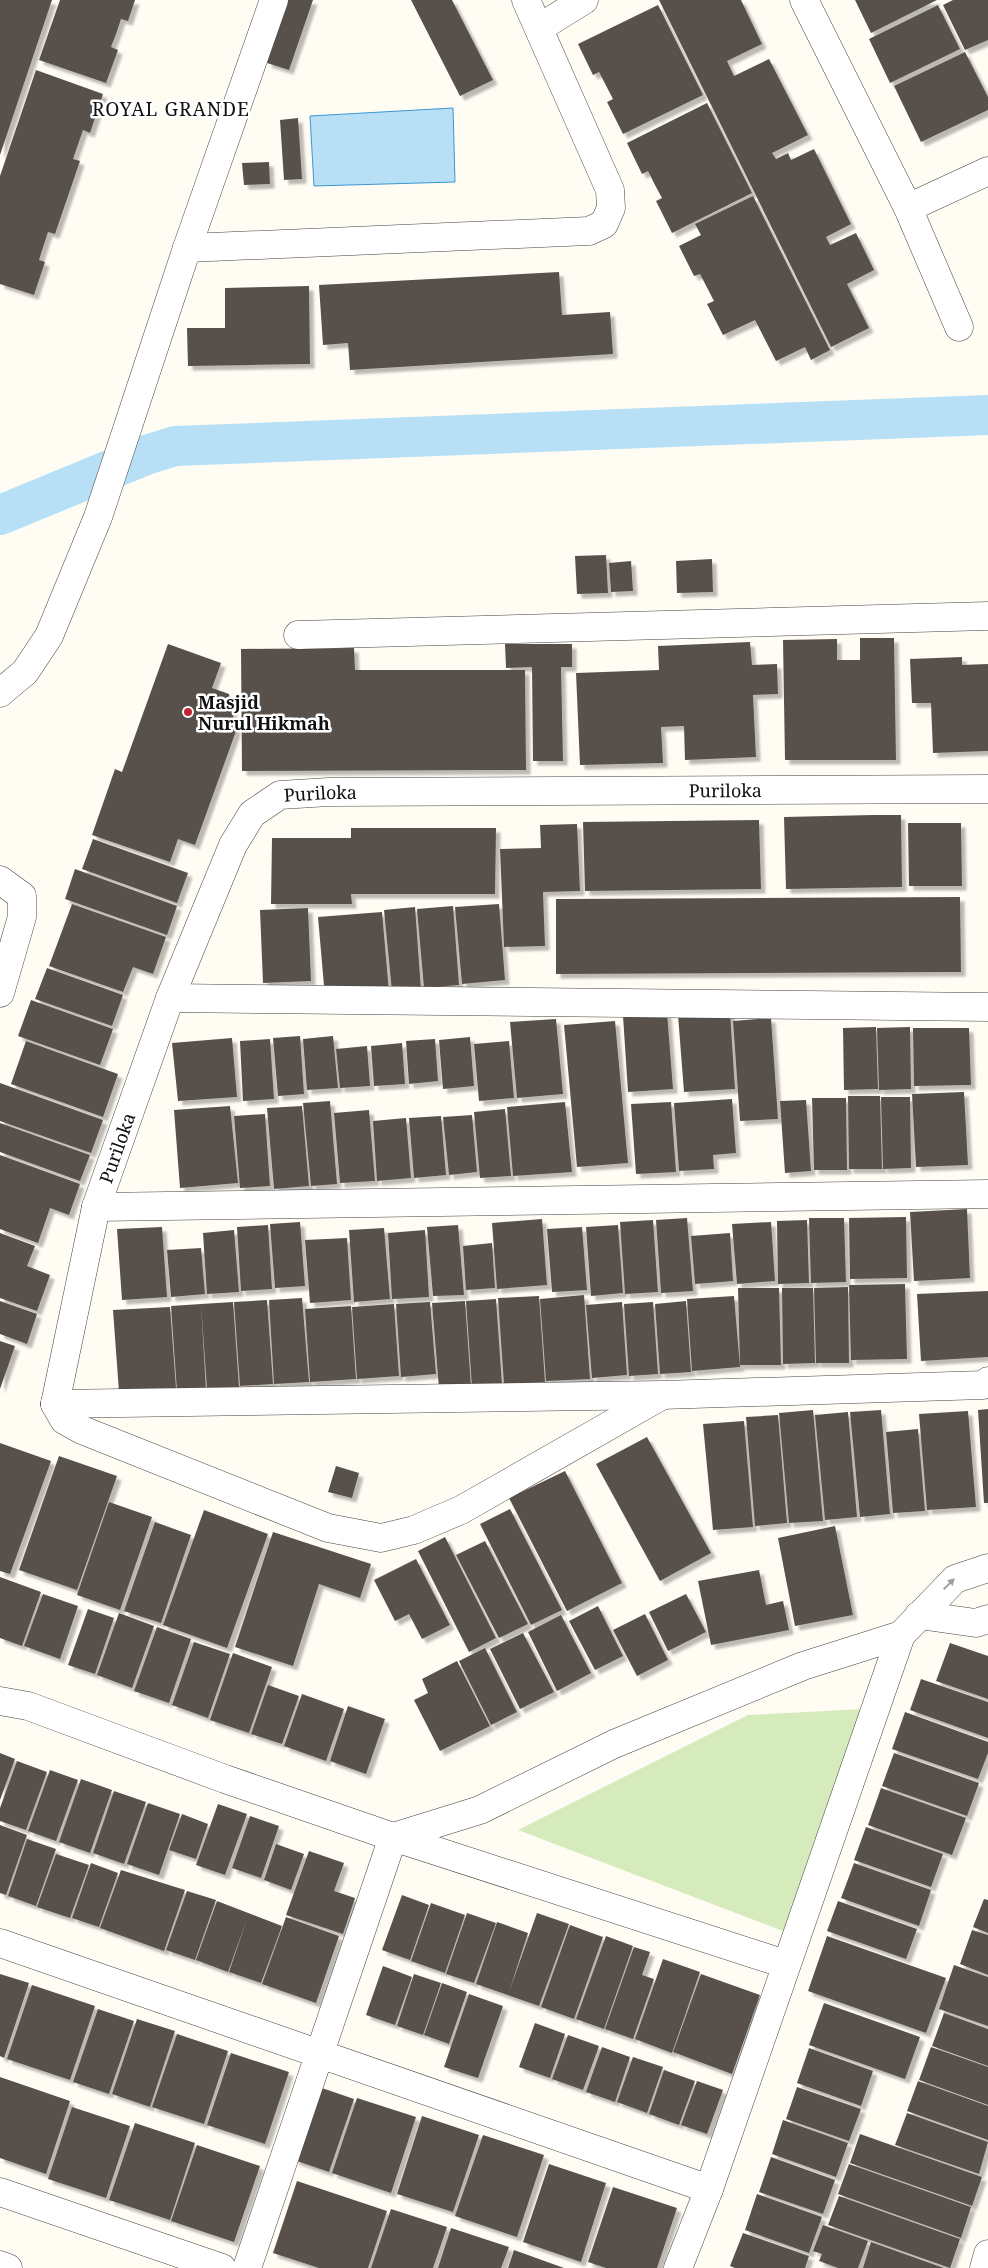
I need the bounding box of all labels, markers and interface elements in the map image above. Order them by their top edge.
district label: ROYAL GRANDE [92,96,250,122]
place label: Masjid Nurul Hikmah [198,690,330,735]
marker: Masjid Nurul Hikmah [182,706,194,718]
street label: Puriloka [689,778,762,802]
street label: Puriloka [283,780,357,807]
street label: Puriloka [93,1109,140,1186]
one-way arrow [943,1579,955,1591]

